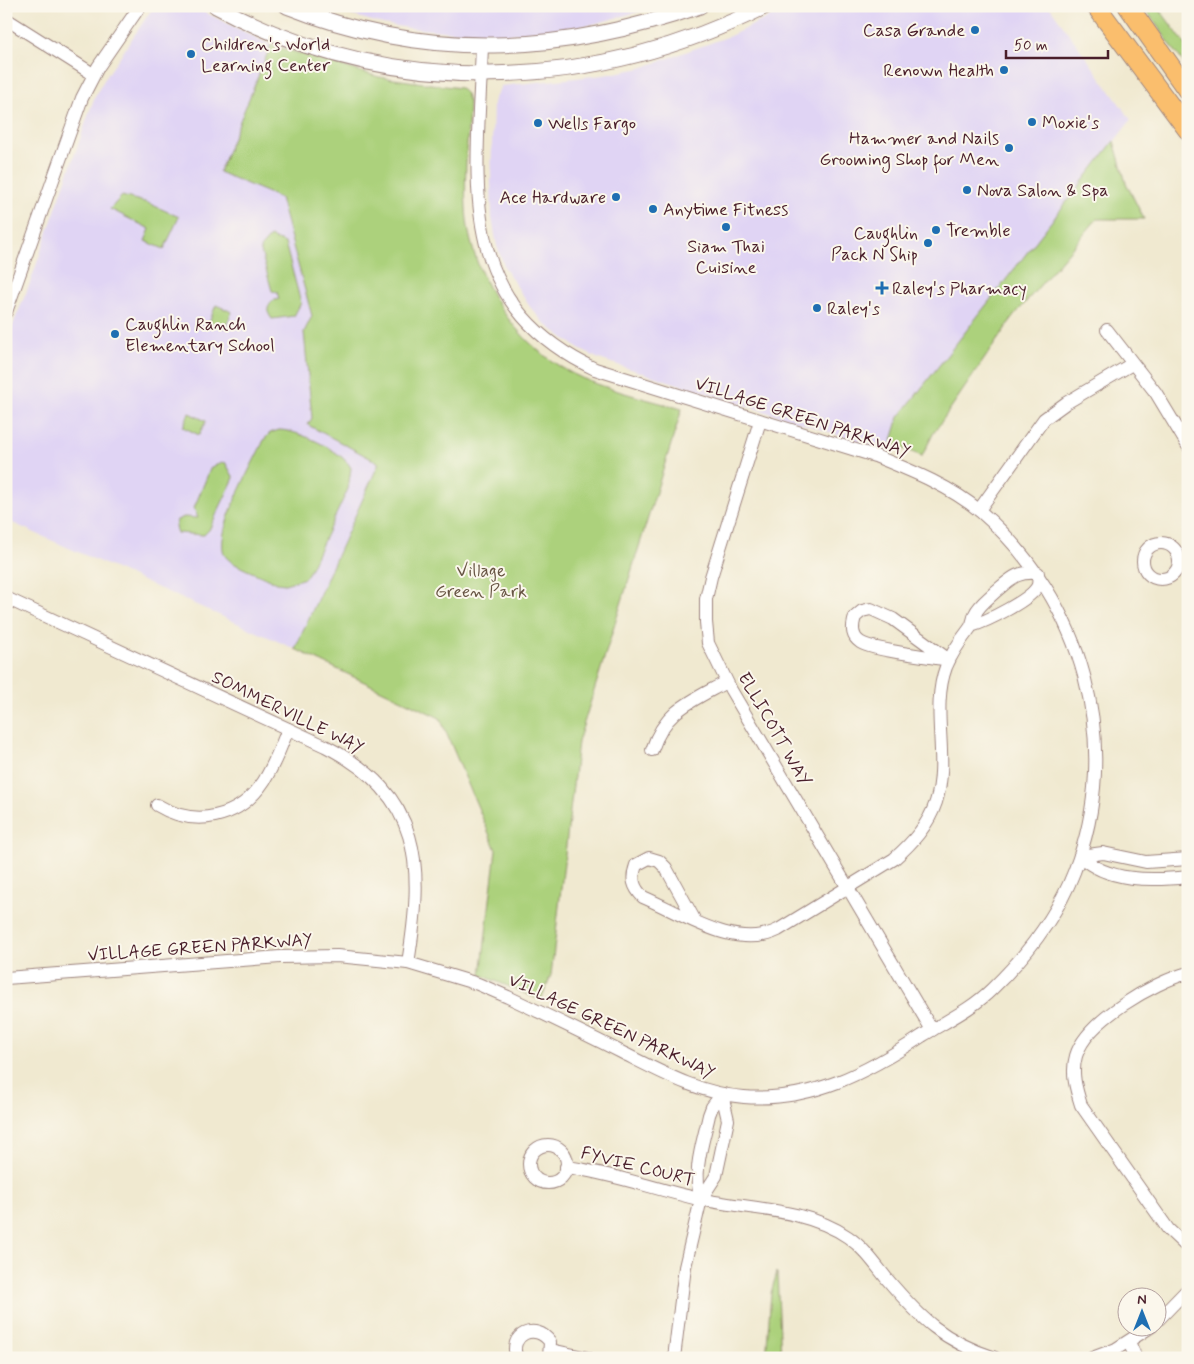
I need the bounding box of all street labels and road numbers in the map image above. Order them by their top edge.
street label: VILLAGE GREEN PARKWAY [692,372,914,464]
street label: SOMMERVILLE WAY [207,666,368,760]
street label: ELLICOTT WAY [732,668,817,791]
street label: VILLAGE GREEN PARKWAY [87,928,313,968]
street label: VILLAGE GREEN PARKWAY [504,968,719,1085]
street label: FYVIE COURT [578,1141,697,1193]

